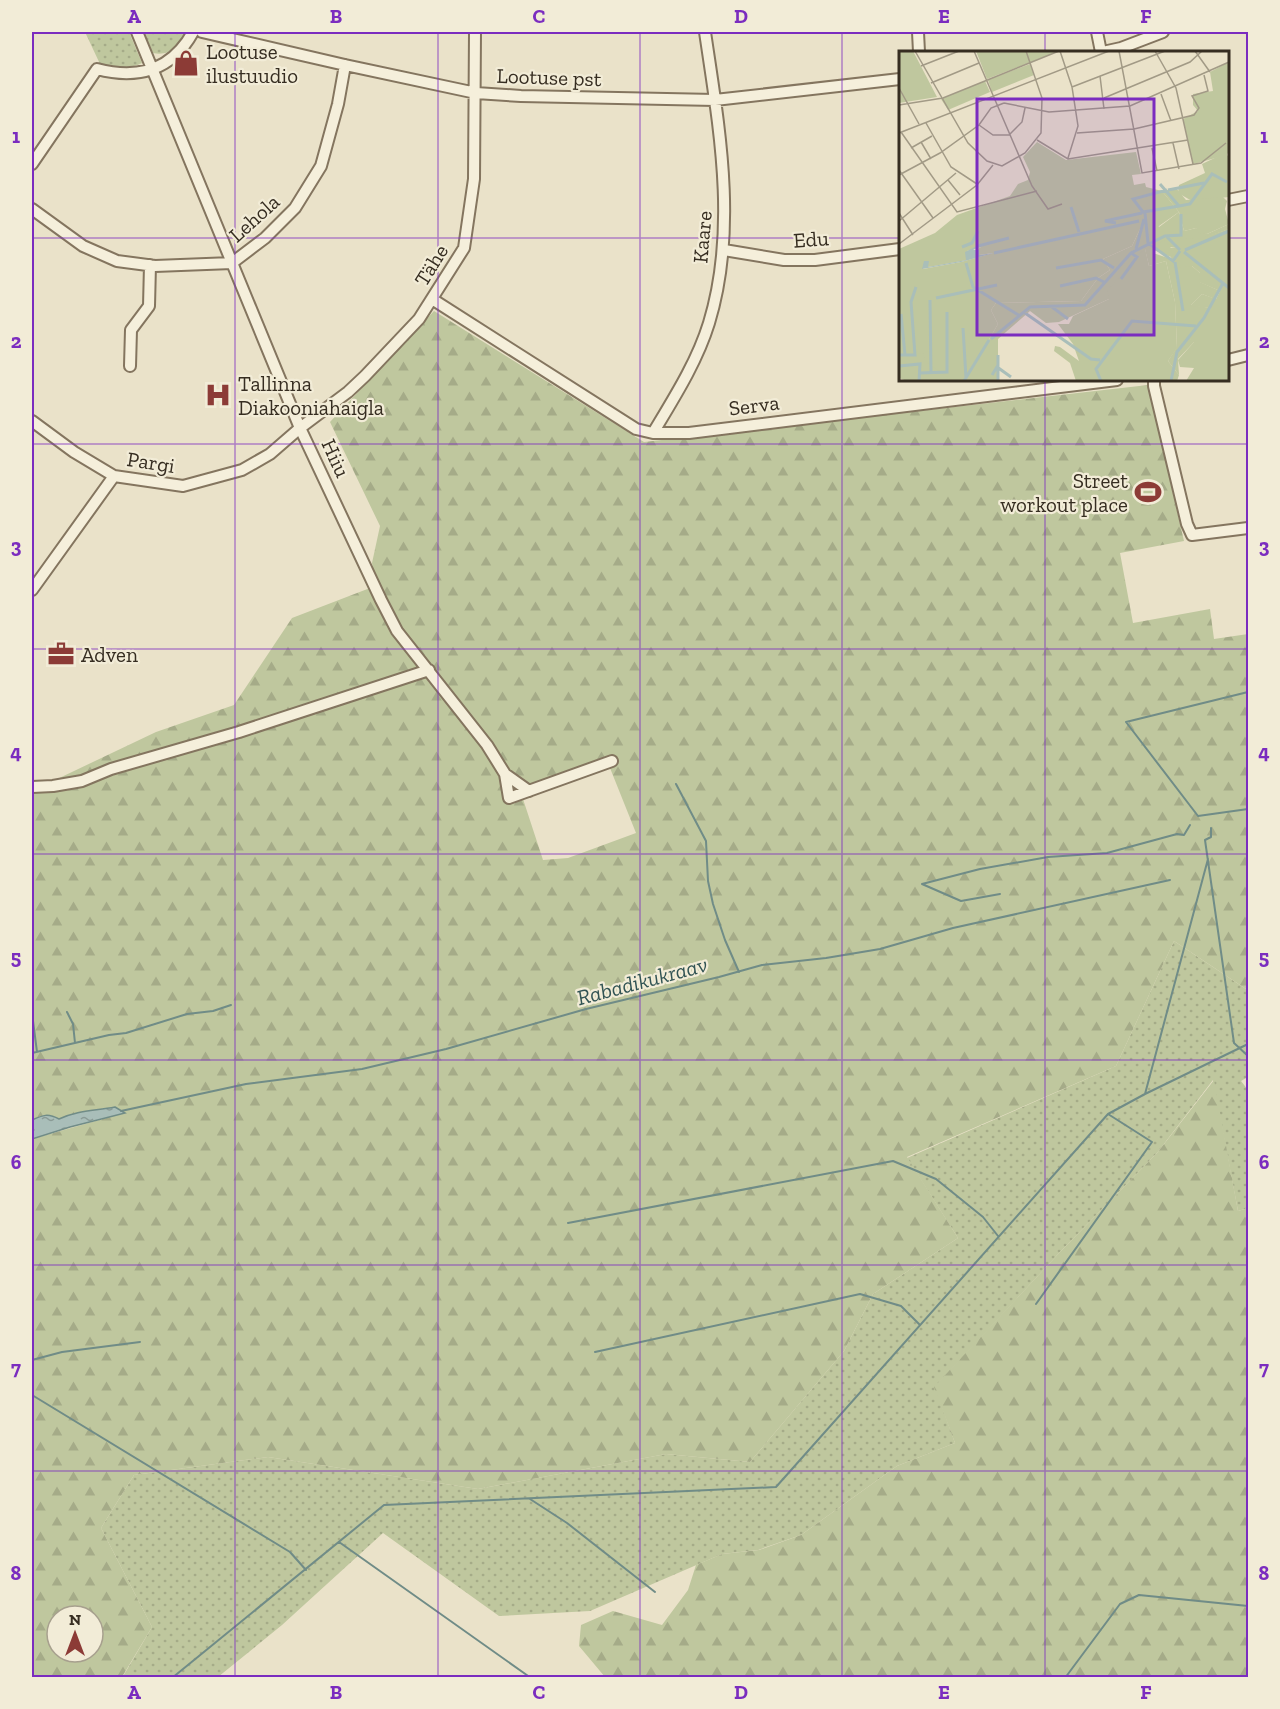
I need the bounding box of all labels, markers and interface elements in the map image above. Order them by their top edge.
text: A [127,4,141,28]
text: B [330,4,342,28]
text: C [533,4,546,28]
text: D [734,4,748,28]
text: E [938,4,950,28]
text: F [1140,4,1152,28]
place label: Lootuse ilustuudio [206,39,298,88]
shop icon: Lootuse ilustuudio [171,48,201,78]
inset map [899,51,1229,381]
street label: Lootuse pst [496,63,602,91]
text: 1 [12,124,20,148]
text: 1 [1260,124,1268,148]
street label: Lehola [223,189,285,247]
street label: Kaare [687,210,717,264]
street label: Edu [792,225,830,253]
street label: Tähe [409,240,453,290]
text: 2 [11,329,22,353]
text: 2 [1259,329,1270,353]
place label: Tallinna Diakooniahaigla [238,371,384,420]
hospital icon: Tallinna Diakooniahaigla [203,380,233,410]
street label: Serva [727,390,781,420]
street label: Hiiu [316,435,356,481]
street label: Pargi [125,446,177,478]
place label: Street workout place [1000,468,1128,517]
sports icon: Street workout place [1133,477,1163,507]
text: 3 [11,534,22,558]
text: 3 [1259,534,1270,558]
office icon: Adven [46,639,76,669]
place label: Adven [81,642,138,667]
text: 4 [10,740,22,764]
text: 4 [1258,740,1270,764]
text: 5 [11,945,21,969]
text: 5 [1259,945,1269,969]
water label: Rabadikukraav [574,951,710,1011]
text: 6 [11,1150,22,1174]
text: 6 [1259,1150,1270,1174]
text: 7 [11,1356,21,1380]
text: 7 [1259,1356,1269,1380]
text: 8 [11,1561,22,1585]
text: 8 [1259,1561,1270,1585]
north arrow [45,1604,105,1664]
text: N [69,1610,81,1629]
text: A [127,1680,141,1704]
text: B [330,1680,342,1704]
text: C [533,1680,546,1704]
text: D [734,1680,748,1704]
text: E [938,1680,950,1704]
text: F [1140,1680,1152,1704]

